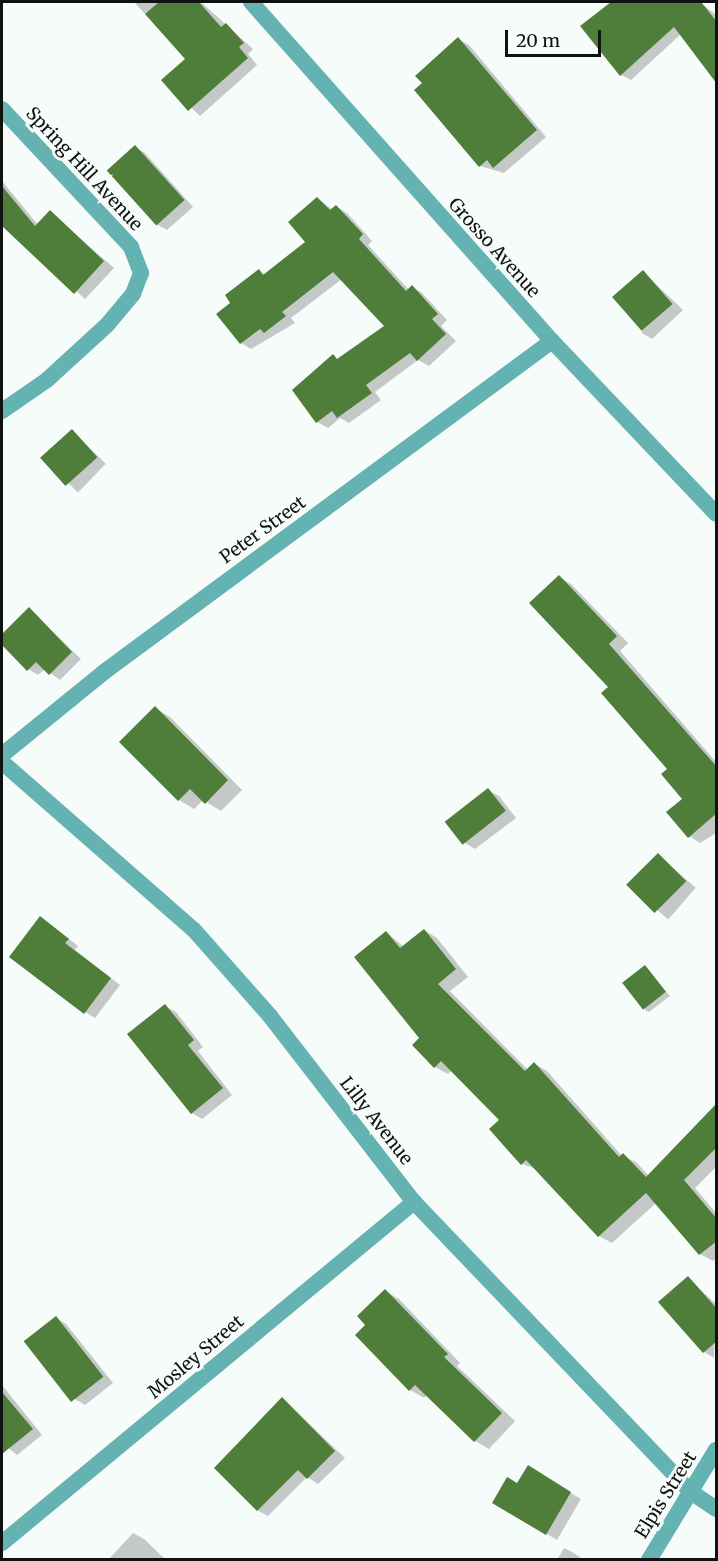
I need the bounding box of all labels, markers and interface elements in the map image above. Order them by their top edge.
scale bar [508,18,604,56]
text: 20 m [516,29,560,52]
street label: Spring Hill Avenue [21,103,147,235]
street label: Grosso Avenue [444,194,544,302]
street label: Peter Street [216,492,310,568]
street label: Lilly Avenue [335,1073,417,1169]
street label: Mosley Street [144,1311,248,1403]
street label: Elpis Street [631,1448,701,1542]

